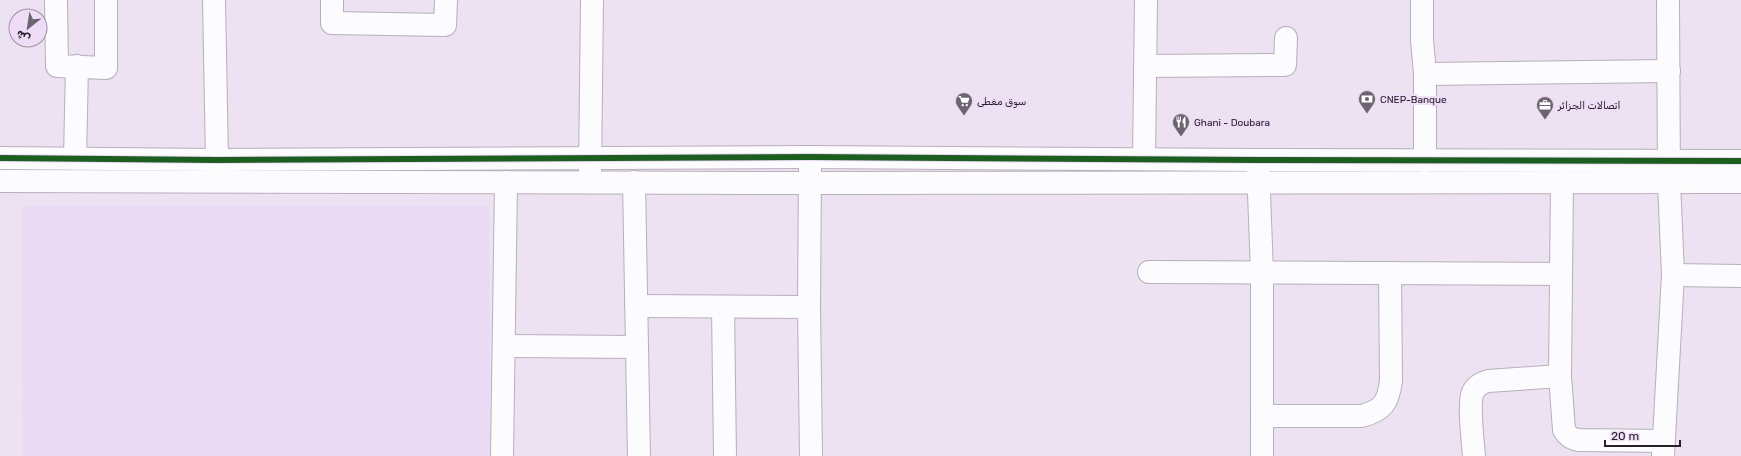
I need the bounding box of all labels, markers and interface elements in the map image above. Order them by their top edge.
north arrow [8,8,48,48]
text: ش [14,27,33,45]
bank icon: CNEP-Banque [1357,89,1377,114]
supermarket icon: سوق مغطى [954,91,974,116]
place label: CNEP-Banque [1380,94,1447,106]
office icon: اتصالات الجزائر [1535,95,1555,120]
place label: سوق مغطى [977,96,1026,108]
place label: اتصالات الجزائر [1557,100,1620,112]
restaurant icon: Ghani - Doubara [1171,112,1191,137]
place label: Ghani - Doubara [1194,117,1270,129]
scale bar [1605,422,1680,448]
text: 20 m [1611,429,1639,443]

